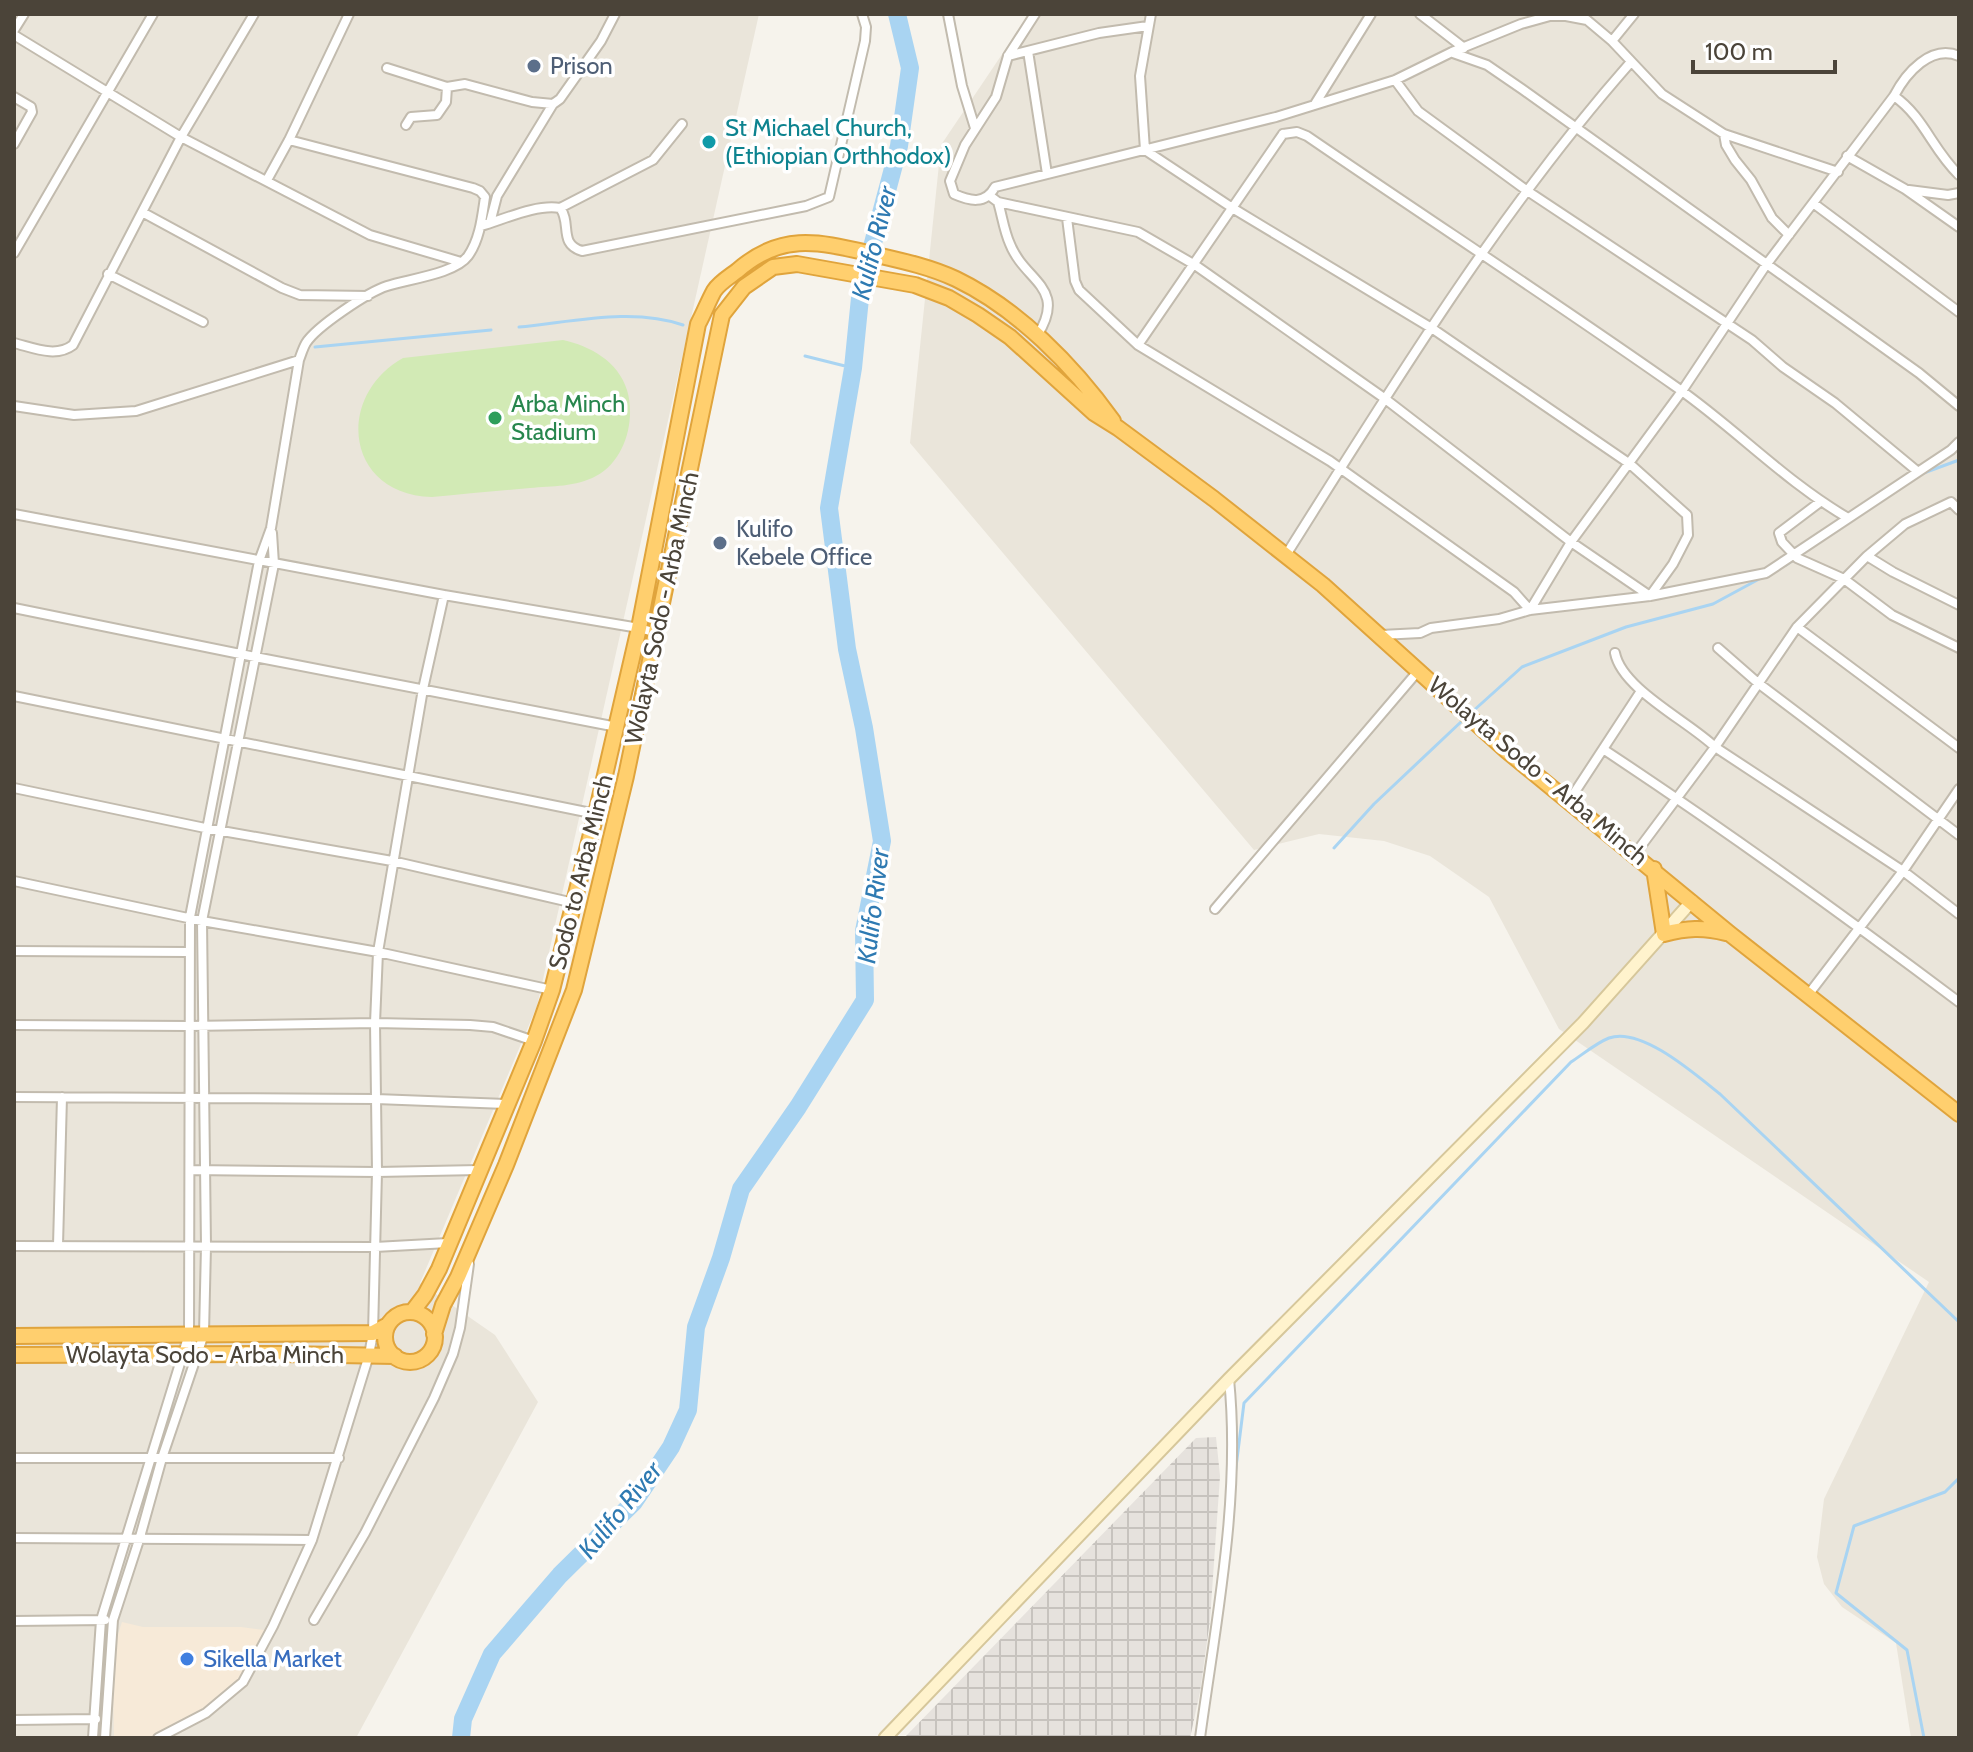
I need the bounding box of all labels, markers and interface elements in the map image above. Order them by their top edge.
scale bar [1693,24,1835,74]
text: 100 m [1705,37,1773,66]
place label: Prison [550,51,613,80]
marker: Prison [525,57,543,75]
place label: St Michael Church, (Ethiopian Orthhodox) [725,113,952,170]
marker: St Michael Church, (Ethiopian Orthhodox) [700,133,718,151]
water label: Kulifo River [844,182,904,303]
place label: Arba Minch Stadium [511,389,625,446]
marker: Arba Minch Stadium [486,409,504,427]
street label: Wolayta Sodo - Arba Minch [618,469,705,747]
place label: Kulifo Kebele Office [736,514,872,571]
marker: Kulifo Kebele Office [711,534,729,552]
street label: Wolayta Sodo - Arba Minch [1423,670,1654,871]
street label: Sodo to Arba Minch [542,771,619,972]
water label: Kulifo River [850,846,896,965]
street label: Wolayta Sodo - Arba Minch [66,1340,344,1369]
water label: Kulifo River [571,1454,669,1565]
place label: Sikella Market [203,1644,342,1673]
marker: Sikella Market [178,1650,196,1668]

